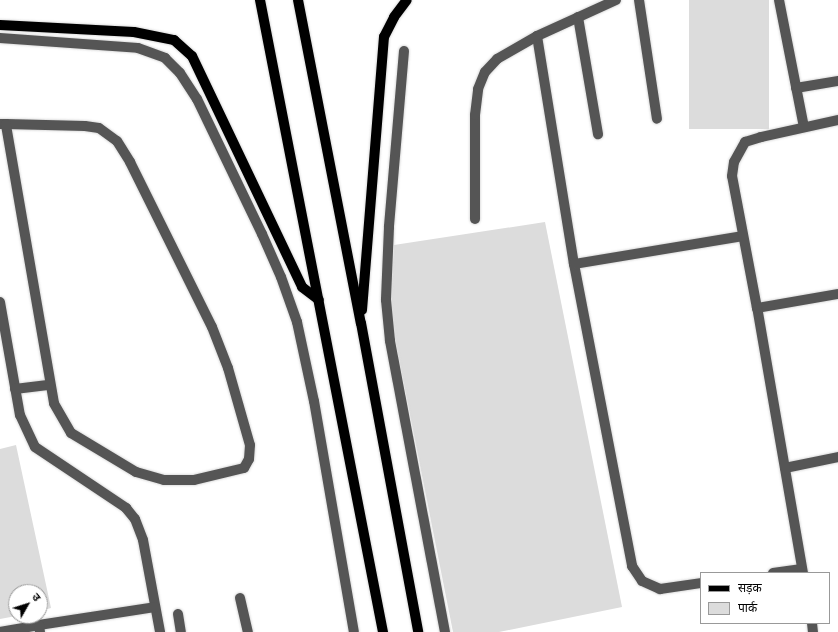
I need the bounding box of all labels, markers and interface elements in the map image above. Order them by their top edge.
legend [700,572,830,624]
text: सड़क [738,580,762,595]
north arrow [8,584,48,624]
text: उ [29,590,44,604]
text: पार्क [738,600,757,615]

